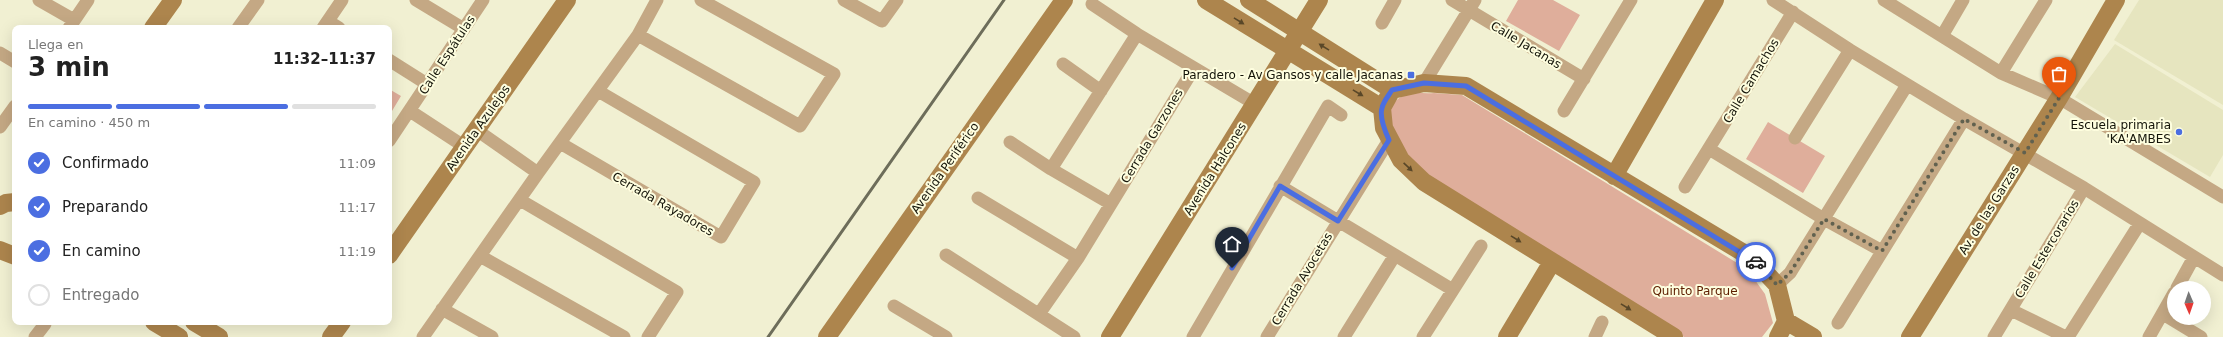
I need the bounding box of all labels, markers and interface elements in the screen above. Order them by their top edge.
street label: Calle Espátulas [416,13,478,97]
one-way arrow [1233,17,1245,24]
street label: Calle Jacanas [1488,18,1564,72]
street label: Calle Camachos [1720,36,1782,126]
text: Llega en [28,37,83,52]
one-way arrow [1319,43,1329,51]
text: 11:32–11:37 [273,50,376,68]
text: 3 min [28,52,110,82]
pin [2042,57,2076,98]
icon: bag [2048,63,2070,85]
place label: Paradero - Av Gansos y calle Jacanas [1183,68,1403,82]
marker: Paradero - Av Gansos y calle Jacanas [1406,70,1416,80]
street label: Avenida Azulejos [443,82,513,174]
street label: Cerrada Garzones [1118,86,1186,186]
one-way arrow [1352,90,1364,97]
text: En camino · 450 m [28,115,150,130]
place label: Escuela primaria 'KA'AMBES [2071,118,2171,146]
street label: Avenida Periférico [908,120,982,216]
street label: Avenida Halcones [1181,120,1249,218]
marker: Escuela primaria 'KA'AMBES [2174,127,2184,137]
icon: check [28,152,50,174]
text: Confirmado [62,154,149,172]
text: 11:09 [339,156,376,171]
one-way arrow [1403,162,1413,172]
street label: Av. de las Garzas [1956,163,2022,257]
street label: Cerrada Rayadores [610,169,716,239]
icon: check [28,196,50,218]
street label: Calle Estercorarios [2012,197,2082,301]
text: Preparando [62,198,148,216]
text: 11:17 [339,200,376,215]
pin [1215,227,1249,268]
street label: Cerrada Avocetas [1269,230,1335,328]
icon: home [1221,233,1243,255]
one-way arrow [1511,235,1521,243]
icon: check [28,240,50,262]
text: En camino [62,242,141,260]
courier [1736,242,1776,282]
text: 11:19 [339,244,376,259]
icon: car [1745,251,1767,273]
north arrow [2167,281,2211,325]
map controls [2167,281,2211,325]
park label: Quinto Parque [1652,284,1738,298]
text: Entregado [62,286,139,304]
one-way arrow [1620,304,1632,311]

